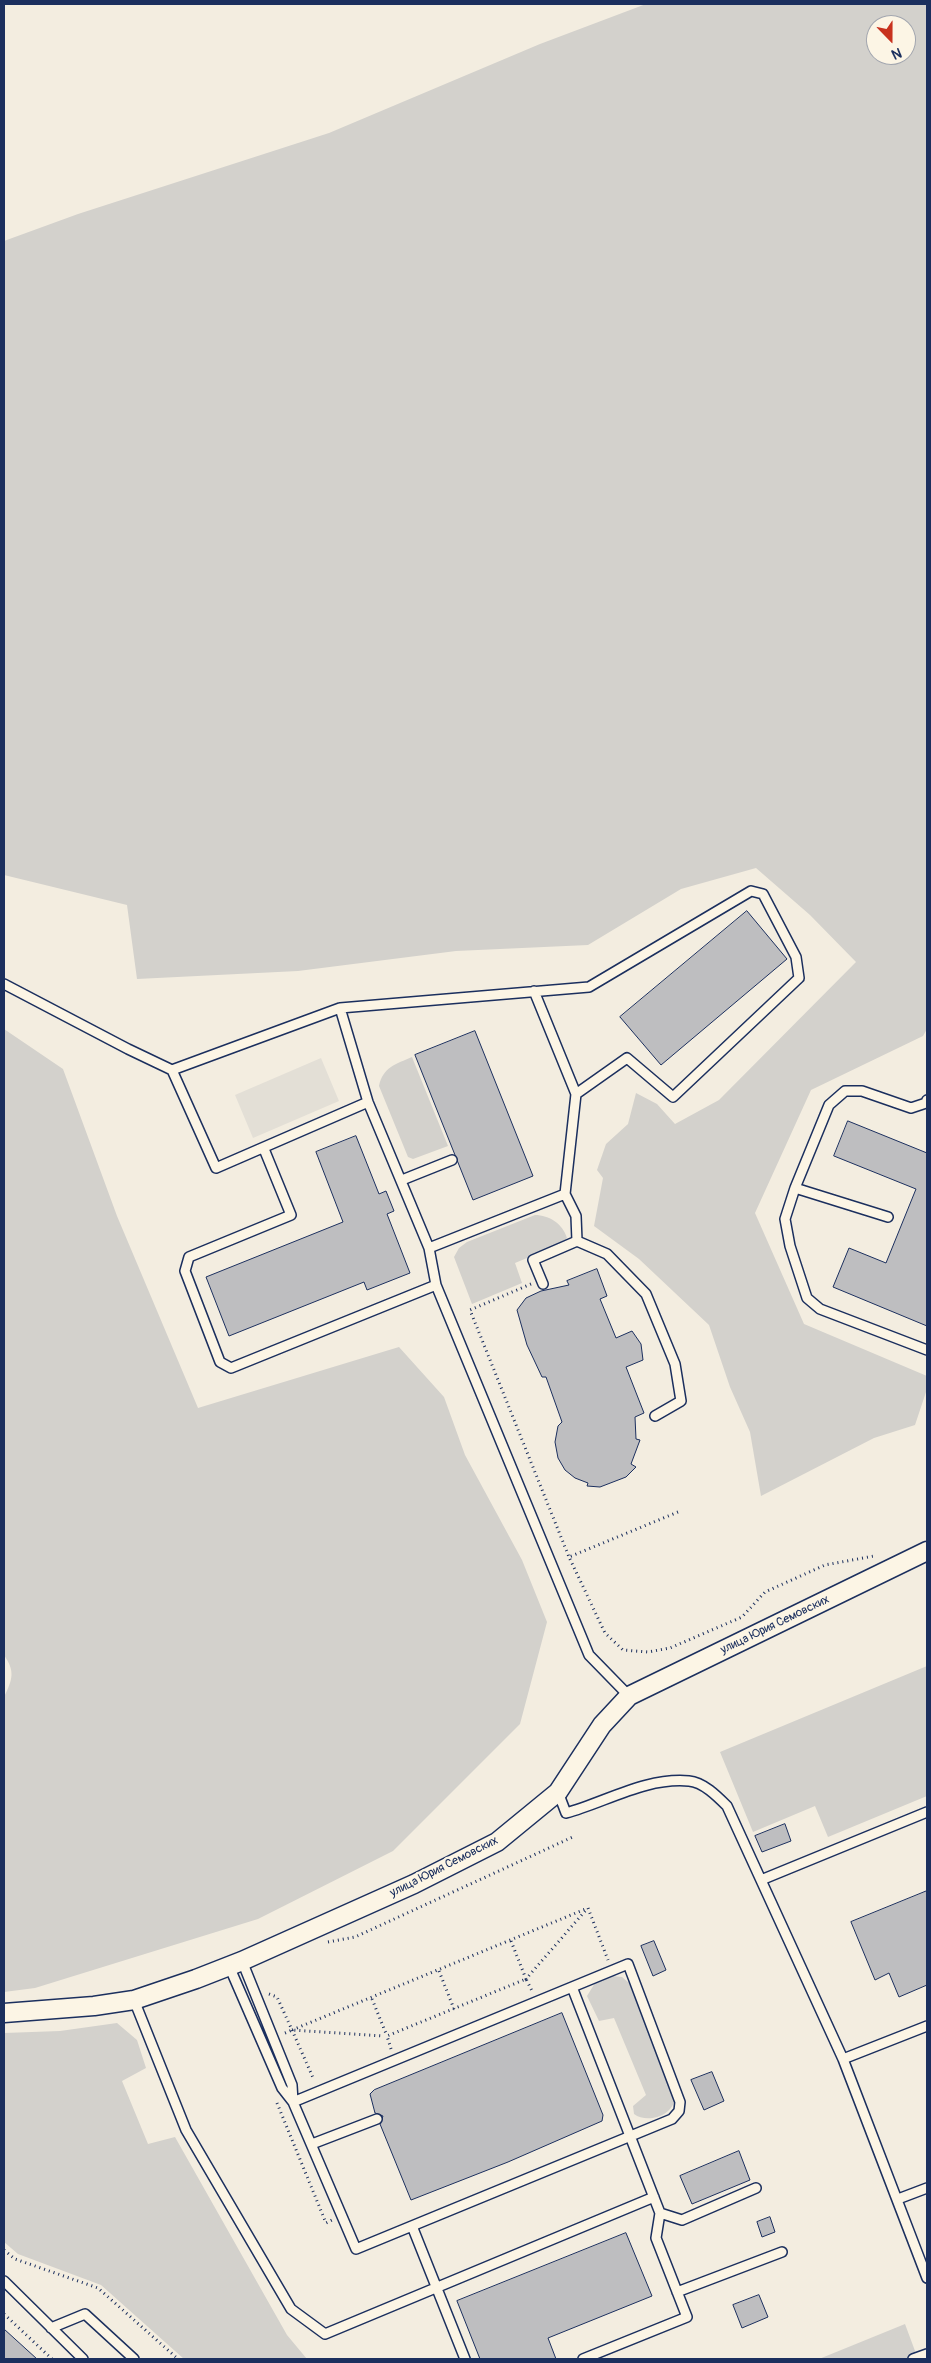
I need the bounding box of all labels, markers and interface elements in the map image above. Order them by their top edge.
north arrow [866,15,916,65]
text: N [889,44,904,63]
street label: улица Юрия Семовских [718,1592,832,1658]
street label: улица Юрия Семовских [388,1834,500,1900]

